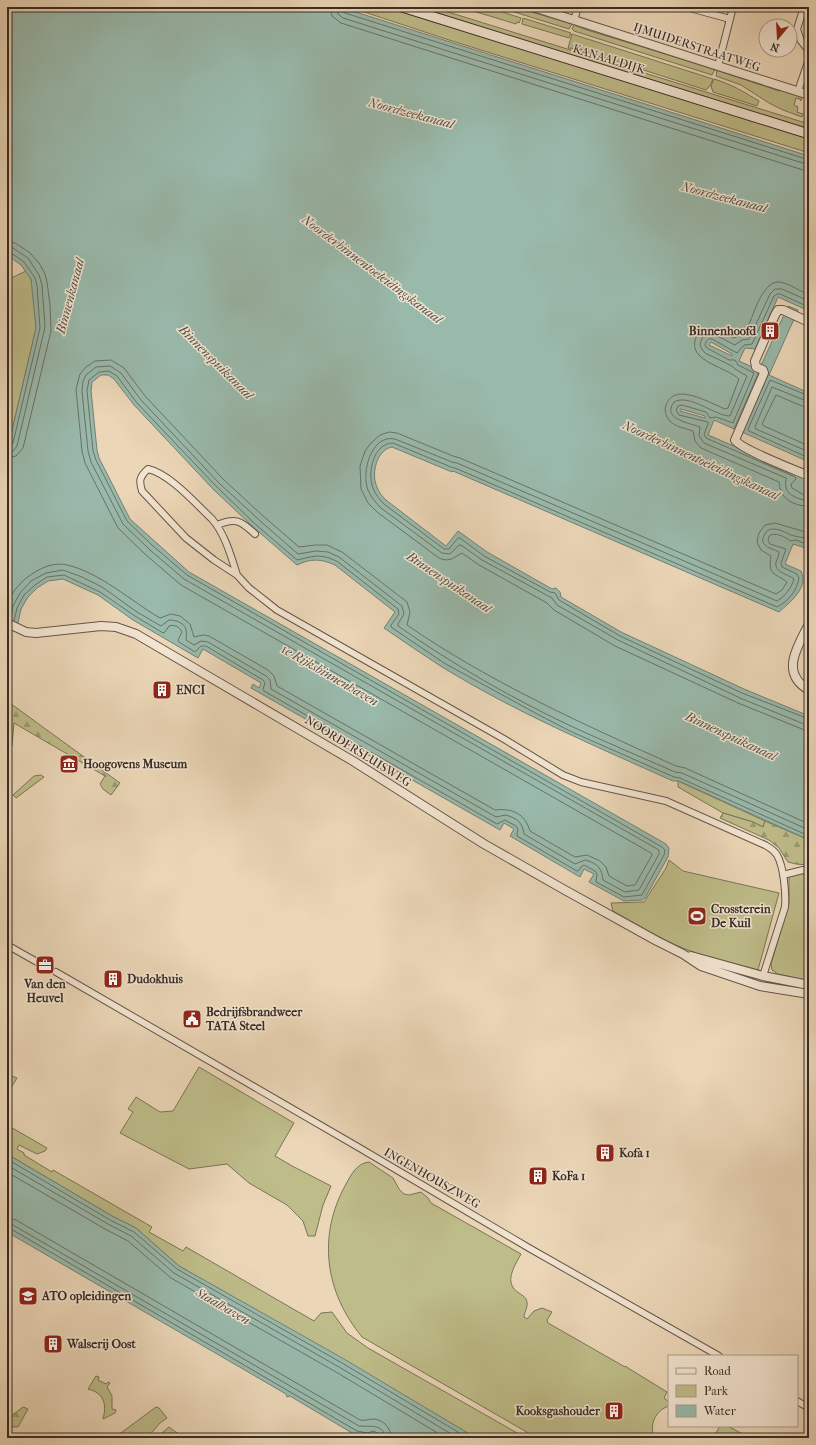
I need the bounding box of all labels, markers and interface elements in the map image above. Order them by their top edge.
north arrow [758,18,798,58]
street label: IJMUIDERSTRAATWEG [631,20,763,74]
text: N [768,39,781,55]
street label: KANAALDIJK [571,41,648,77]
water label: Noordzeekanaal [366,94,457,132]
water label: Noordzeekanaal [679,178,770,216]
water label: Noorderbinnentoeleidingskanaal [298,211,446,328]
water label: Binnenkanaal [53,255,88,336]
building icon: Binnenhoofd [759,320,781,342]
water label: Binnenspuikanaal [175,321,258,404]
place label: Binnenhoofd [689,324,756,338]
water label: Noorderbinnentoeleidingskanaal [619,417,783,504]
water label: Binnenspuikanaal [403,548,496,617]
water label: 1e Rijksbinnenhaven [279,641,381,709]
building icon: ENCI [151,679,173,701]
place label: ENCI [176,683,205,697]
water label: Binnenspuikanaal [682,708,781,764]
street label: NOORDERSLUISWEG [302,713,414,790]
museum icon: Hoogovens Museum [58,753,80,775]
place label: Hoogovens Museum [83,757,188,772]
place label: Crossterein De Kuil [711,902,772,930]
sports icon: Crossterein De Kuil [686,905,708,927]
office icon: Van den Heuvel [34,954,56,976]
building icon: Dudokhuis [102,968,124,990]
place label: Dudokhuis [127,972,184,986]
place label: Van den Heuvel [23,977,67,1005]
place label: Bedrijfsbrandweer TATA Steel [205,1005,303,1033]
public building icon: Bedrijfsbrandweer TATA Steel [181,1008,203,1030]
building icon: Kofa 1 [594,1142,616,1164]
street label: INGENHOUSZWEG [381,1145,483,1211]
place label: Kofa 1 [619,1146,650,1160]
building icon: KoFa 1 [527,1165,549,1187]
place label: KoFa 1 [552,1169,585,1183]
water label: Staalhaven [192,1284,253,1328]
school or university icon: ATO opleidingen [17,1285,39,1307]
place label: ATO opleidingen [41,1289,132,1304]
building icon: Walserij Oost [42,1333,64,1355]
place label: Walserij Oost [66,1337,136,1351]
legend [668,1355,798,1427]
text: Road [704,1364,731,1378]
text: Park [704,1384,729,1398]
building icon: Kooksgashouder [603,1400,625,1422]
place label: Kooksgashouder [516,1404,601,1419]
text: Water [703,1404,737,1418]

